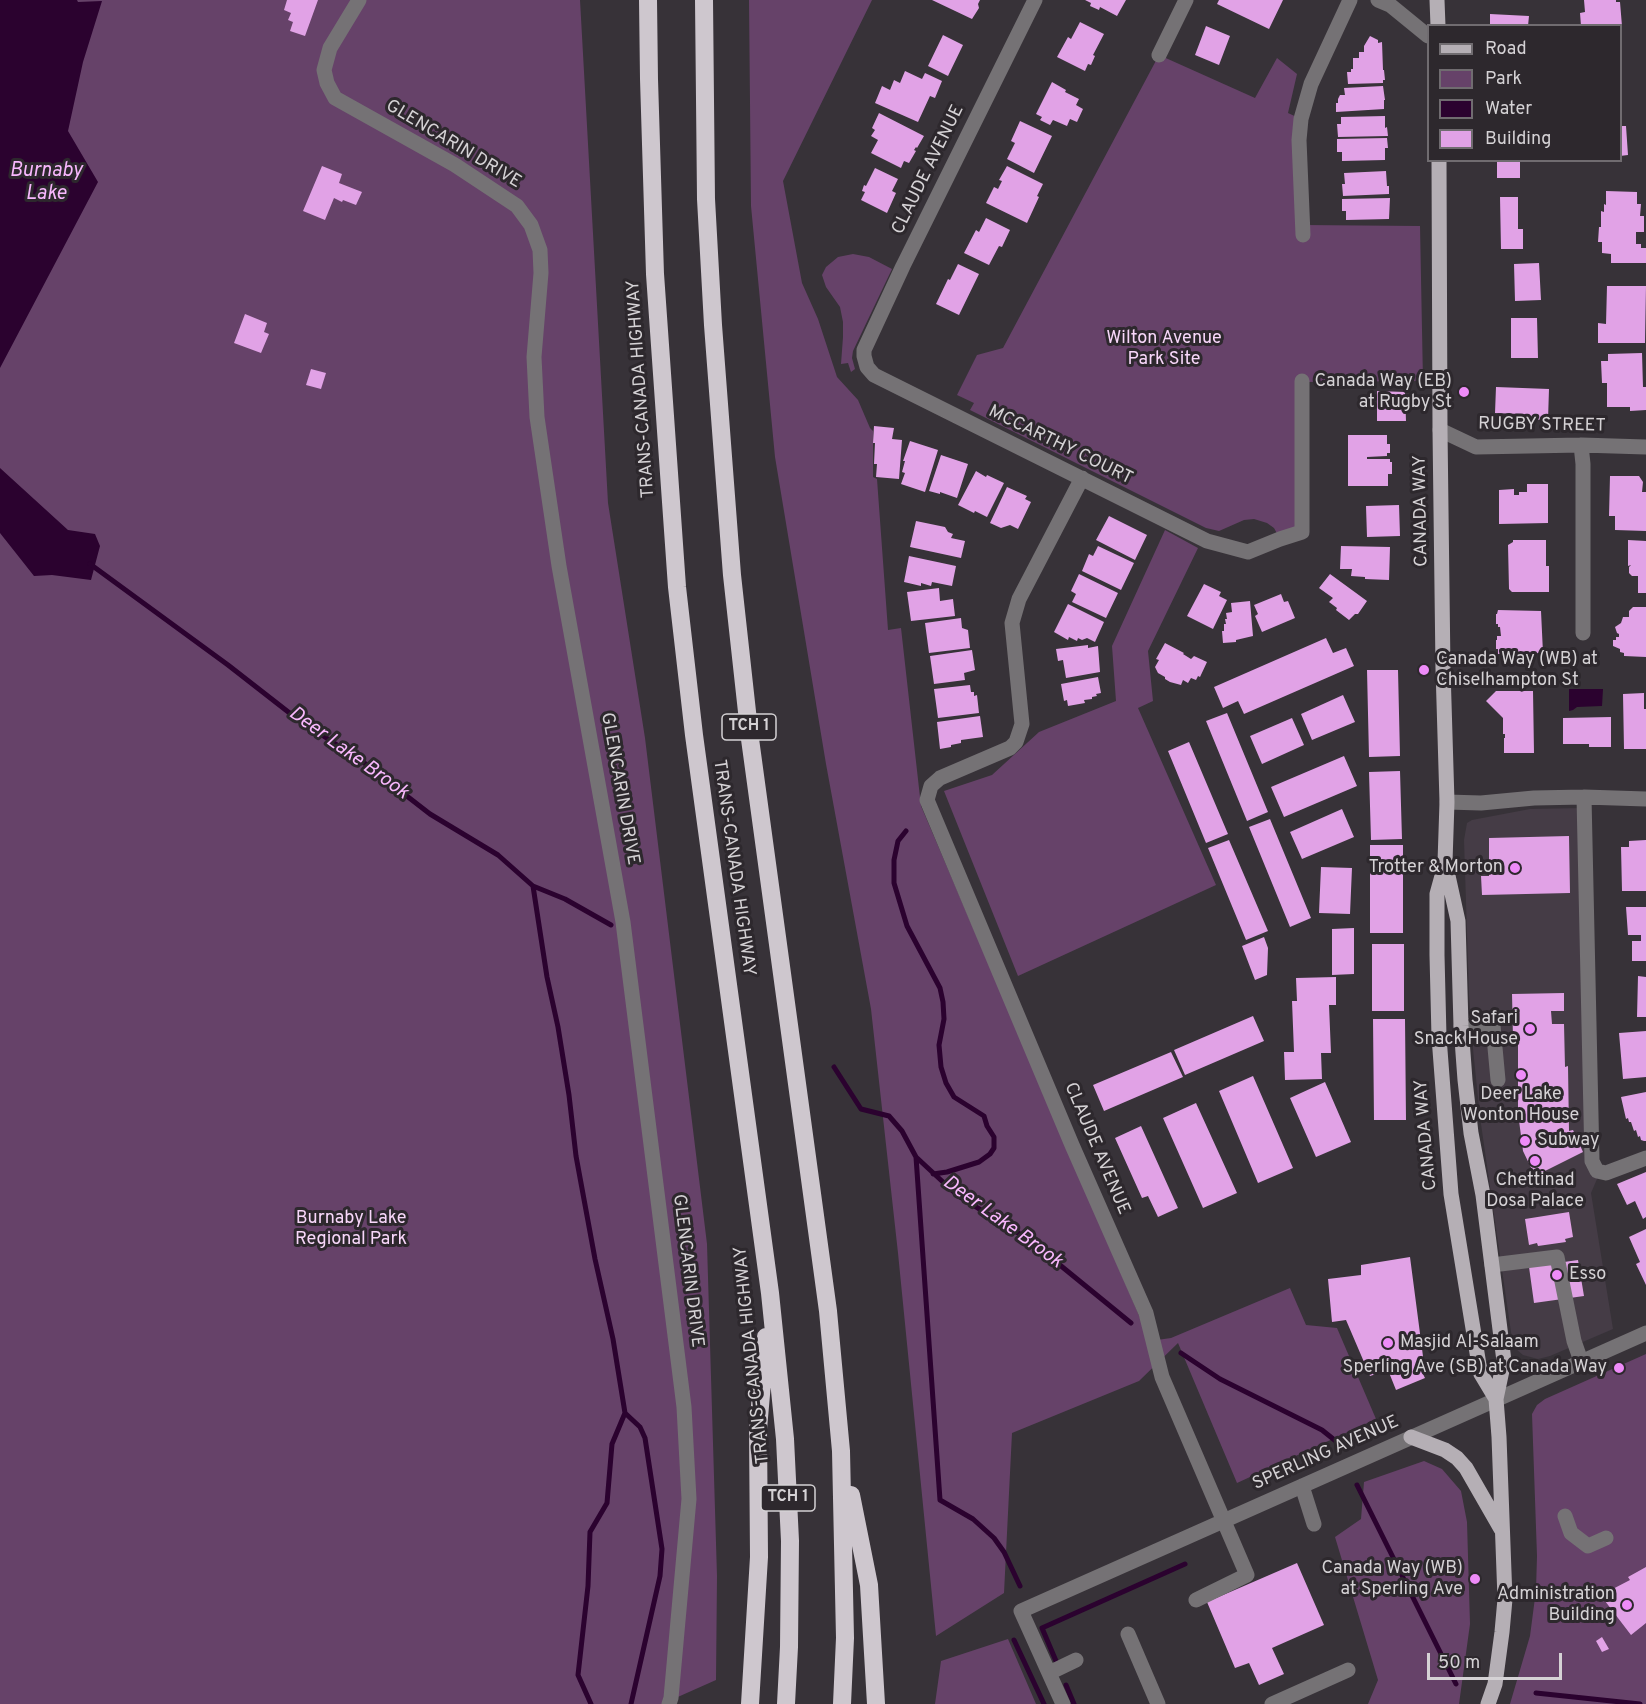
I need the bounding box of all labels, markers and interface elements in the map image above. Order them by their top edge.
legend [1427,24,1622,162]
text: Road [1485,38,1527,61]
text: Park [1485,68,1522,91]
street label: GLENCARIN DRIVE [381,96,525,194]
text: Water [1485,98,1532,121]
street label: CLAUDE AVENUE [888,102,970,238]
text: Building [1485,128,1551,151]
water label: Burnaby Lake [10,160,82,207]
street label: TRANS-CANADA HIGHWAY [624,279,660,499]
park label: Wilton Avenue Park Site [1106,328,1222,370]
place label: Canada Way (EB) at Rugby St [1314,371,1452,413]
marker: Canada Way (EB) at Rugby St [1457,385,1471,399]
street label: MCCARTHY COURT [984,402,1136,490]
street label: RUGBY STREET [1478,414,1606,438]
street label: CANADA WAY [1410,455,1434,567]
place label: Canada Way (WB) at Chiselhampton St [1436,649,1598,692]
marker: Canada Way (WB) at Chiselhampton St [1417,663,1431,677]
water label: Deer Lake Brook [283,702,413,806]
street label: GLENCARIN DRIVE [595,711,643,867]
road number: TCH 1 [722,714,776,740]
street label: TRANS-CANADA HIGHWAY [707,758,759,978]
place label: Trotter & Morton [1369,857,1503,879]
marker: Trotter & Morton [1508,861,1522,875]
place label: Safari Snack House [1414,1008,1518,1050]
marker: Safari Snack House [1523,1022,1537,1036]
marker: Deer Lake Wonton House [1514,1068,1528,1082]
street label: CANADA WAY [1411,1078,1443,1192]
street label: CLAUDE AVENUE [1058,1080,1134,1218]
place label: Deer Lake Wonton House [1463,1084,1579,1126]
place label: Subway [1537,1130,1599,1152]
marker: Subway [1518,1134,1532,1148]
marker: Chettinad Dosa Palace [1528,1154,1542,1168]
place label: Chettinad Dosa Palace [1486,1170,1584,1212]
water label: Deer Lake Brook [937,1171,1067,1275]
street label: GLENCARIN DRIVE [667,1193,707,1349]
park label: Burnaby Lake Regional Park [295,1208,407,1250]
street label: TRANS-CANADA HIGHWAY [731,1245,775,1465]
place label: Esso [1569,1264,1606,1286]
marker: Esso [1550,1268,1564,1282]
place label: Masjid Al-Salaam [1400,1332,1539,1354]
marker: Masjid Al-Salaam [1381,1336,1395,1350]
place label: Sperling Ave (SB) at Canada Way [1343,1357,1607,1379]
marker: Sperling Ave (SB) at Canada Way [1612,1361,1626,1375]
street label: SPERLING AVENUE [1250,1412,1402,1496]
road number: TCH 1 [761,1485,815,1511]
place label: Canada Way (WB) at Sperling Ave [1321,1558,1463,1600]
marker: Canada Way (WB) at Sperling Ave [1468,1572,1482,1586]
place label: Administration Building [1497,1584,1615,1626]
marker: Administration Building [1620,1598,1634,1612]
scale bar [1430,1641,1565,1679]
text: 50 m [1438,1652,1480,1675]

